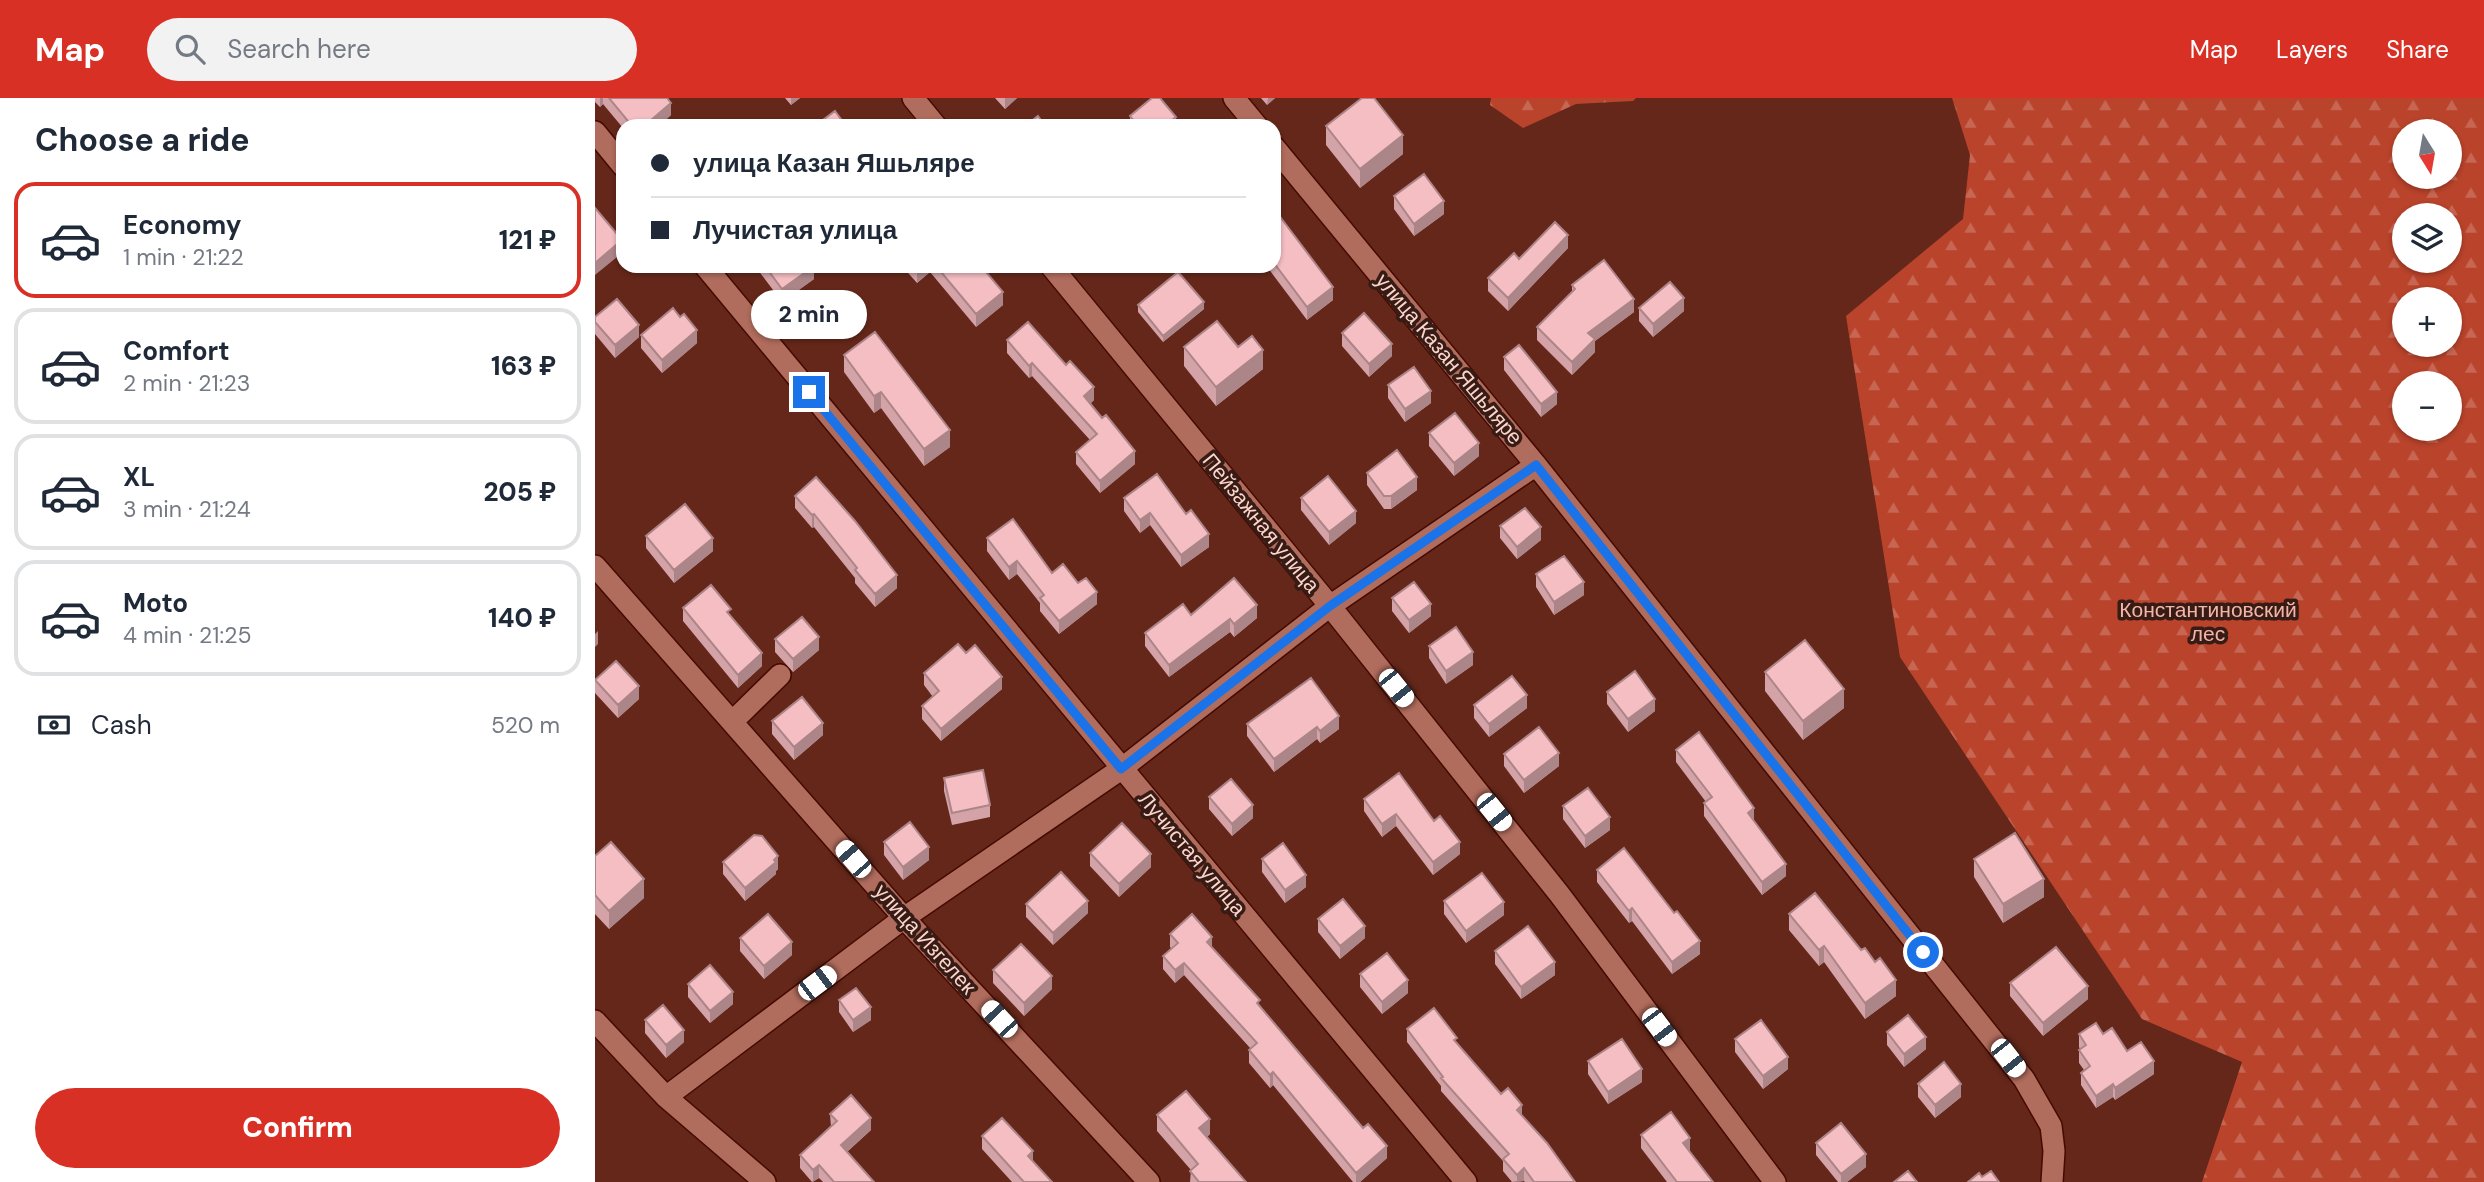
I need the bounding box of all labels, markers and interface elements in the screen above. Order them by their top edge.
search box [147,18,637,81]
text: Map [35,28,105,71]
icon: search [171,30,209,68]
text: Search here [227,32,371,66]
text: Map [2190,34,2238,65]
text: Layers [2276,34,2348,65]
text: Share [2386,34,2449,65]
text: Choose a ride [35,119,250,161]
north arrow [2392,119,2462,189]
map controls [2392,119,2462,441]
text: улица Казан Яшьляре [693,146,975,180]
button: layers [2392,203,2462,273]
text: Economy [123,208,241,242]
icon: car [39,209,102,272]
text: Лучистая улица [693,213,897,247]
text: 121 ₽ [499,223,556,257]
text: 1 min · 21:22 [123,242,244,272]
street label: улица Казан Яшьляре [1369,267,1529,451]
button: + [2392,287,2462,357]
callout: 2 min [751,290,867,340]
text: 2 min [778,299,840,329]
text: Comfort [123,334,229,368]
icon: car [39,335,102,398]
text: 163 ₽ [491,349,556,383]
text: 2 min · 21:23 [123,368,250,398]
button: − [2392,371,2462,441]
route end [793,376,825,408]
street label: Пейзажная улица [1196,447,1326,599]
text: XL [123,460,155,494]
icon: car [39,461,102,524]
text: 205 ₽ [483,475,556,509]
text: 3 min · 21:24 [123,494,251,524]
text: Moto [123,586,188,620]
icon: car [39,587,102,650]
park label: Константиновский лес [2119,596,2297,648]
text: 140 ₽ [488,601,556,635]
text: 4 min · 21:25 [123,620,251,650]
car [1375,665,1418,711]
icon: cash [35,706,73,744]
text: Cash [91,708,152,742]
text: 520 m [491,710,560,740]
street label: Лучистая улица [1132,786,1252,922]
car [1473,789,1516,835]
car [832,836,875,882]
street label: улица Изгелек [868,878,983,1001]
route start [1907,936,1939,968]
car [794,962,841,1004]
car [977,996,1022,1042]
car [1638,1004,1681,1050]
car [1987,1035,2030,1081]
button: Confirm [35,1088,560,1168]

